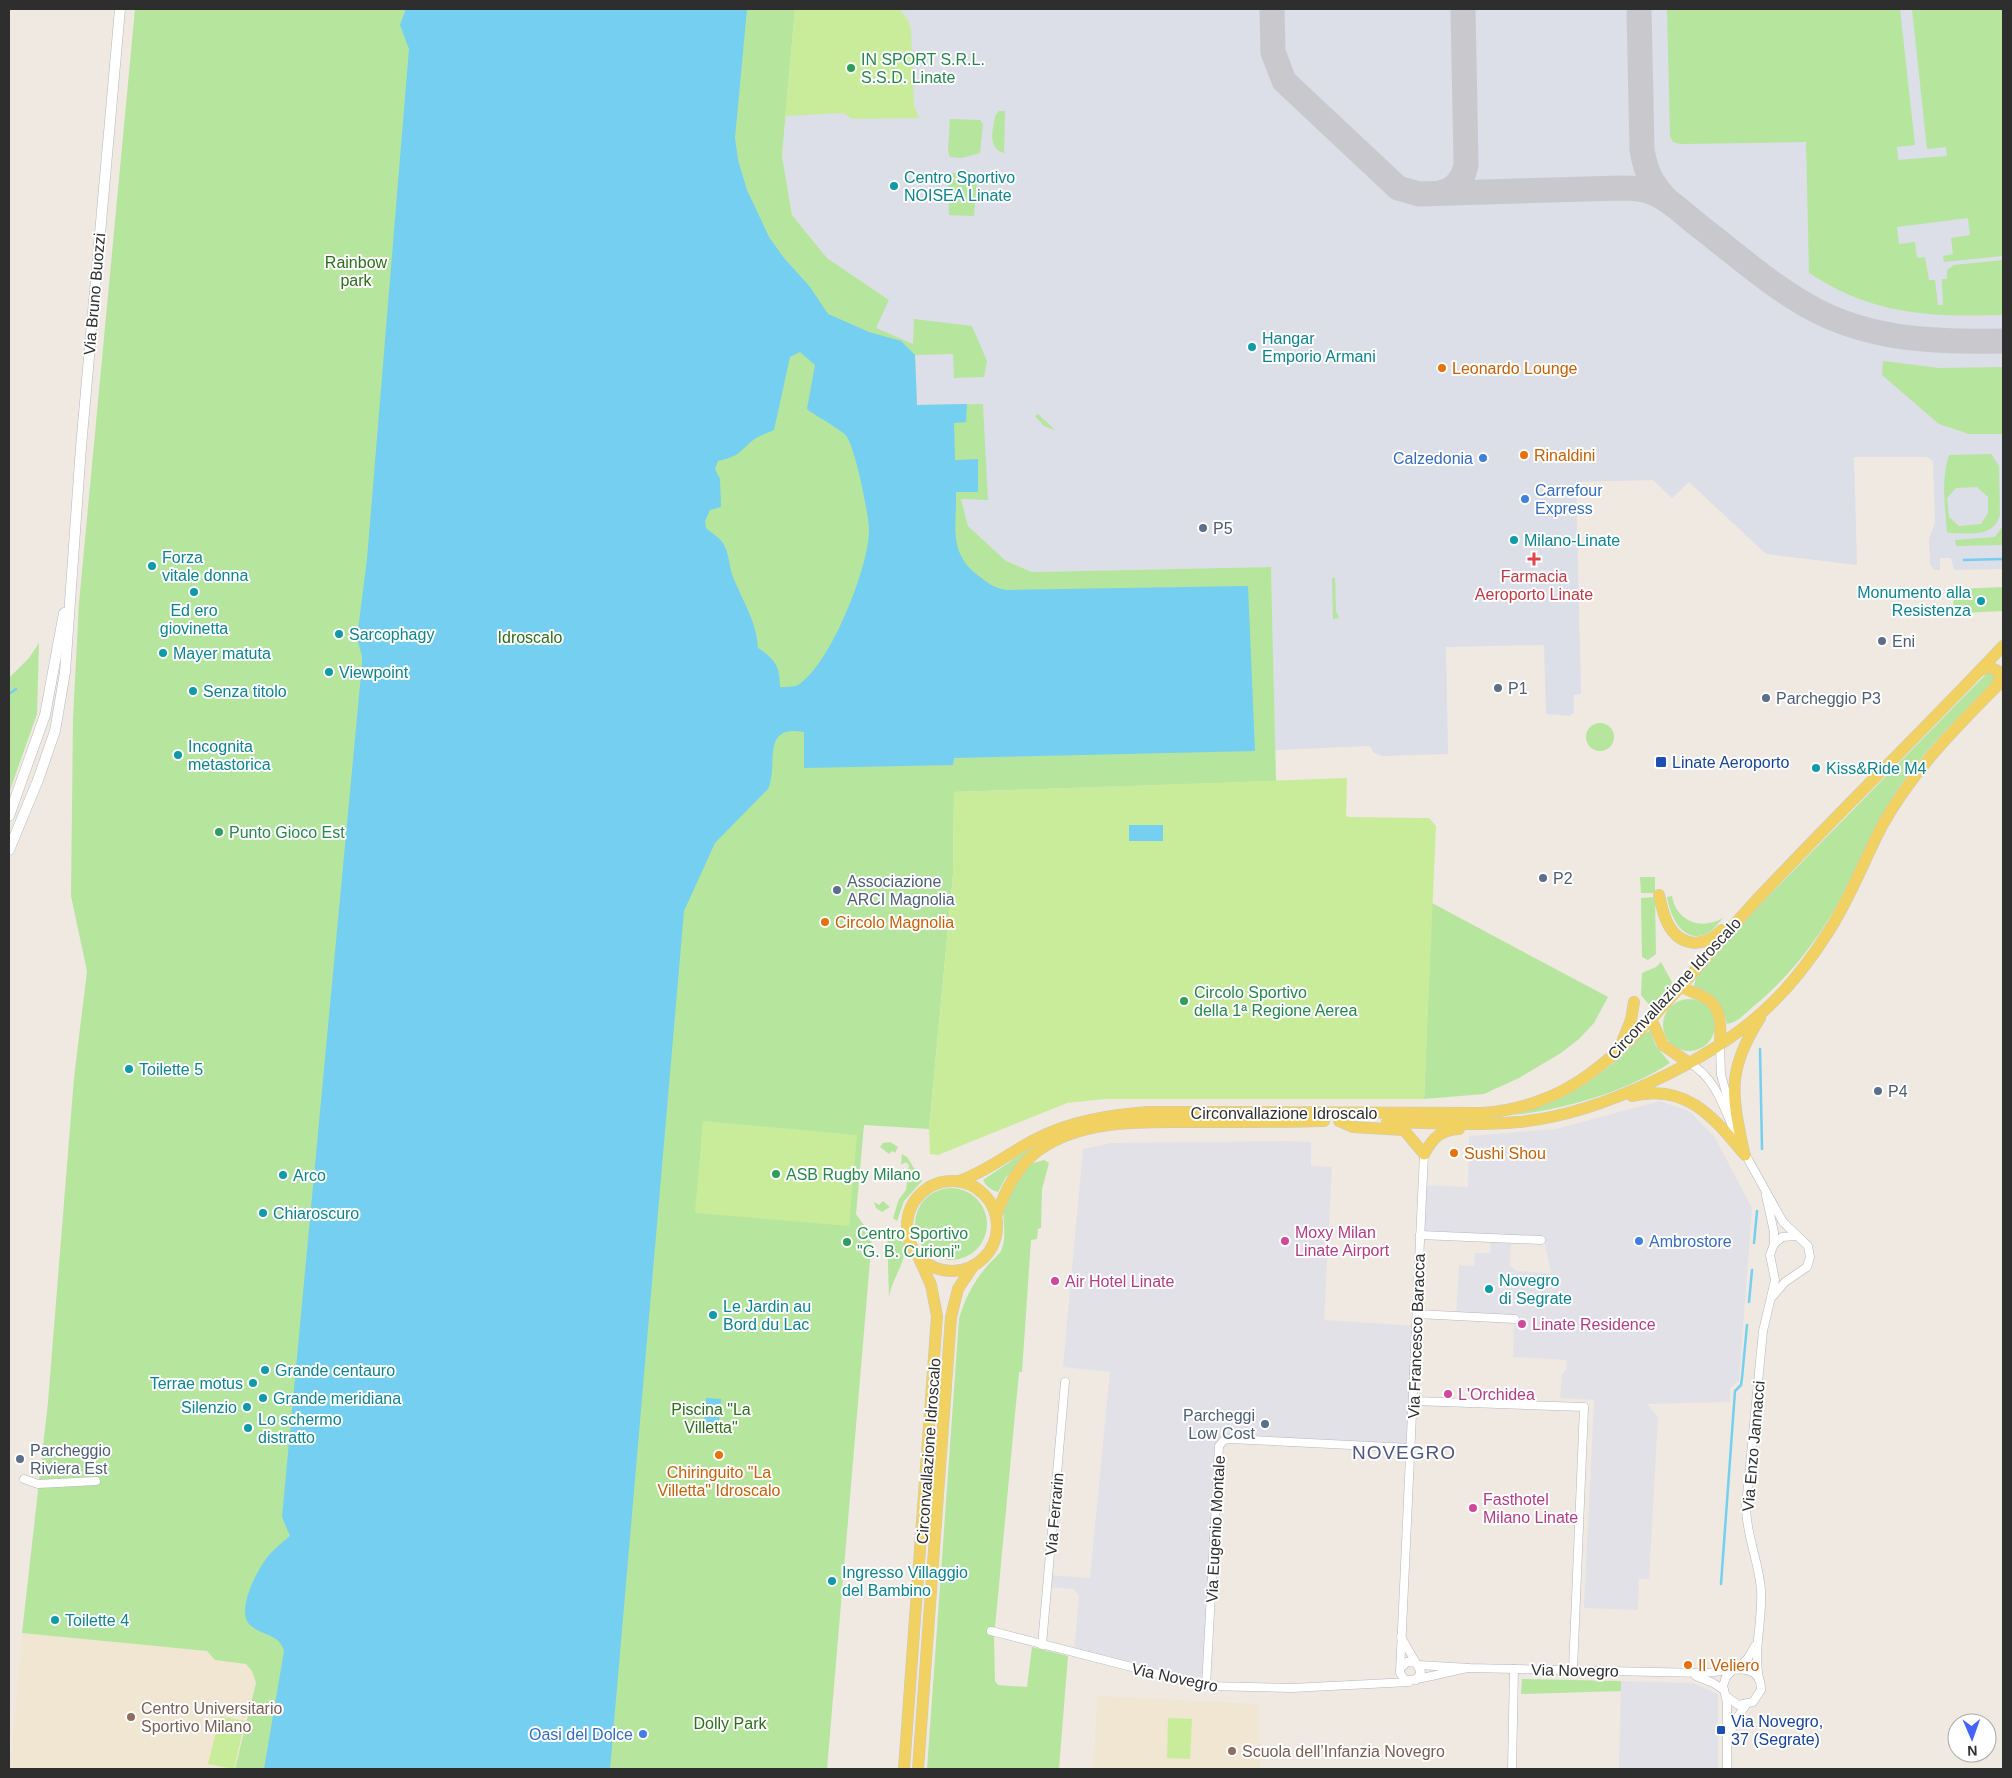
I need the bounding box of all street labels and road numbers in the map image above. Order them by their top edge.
street label: Via Bruno Buozzi [81,232,108,356]
street label: Circonvallazione Idroscalo [1604,914,1744,1062]
street label: Circonvallazione Idroscalo [1191,1105,1377,1122]
street label: Via Francesco Baracca [1405,1253,1428,1419]
street label: Circonvallazione Idroscalo [914,1357,943,1545]
street label: Via Enzo Jannacci [1739,1380,1768,1512]
street label: Via Eugenio Montale [1203,1455,1228,1603]
street label: Via Ferrarin [1042,1472,1067,1556]
street label: Via Novegro [1130,1660,1220,1695]
street label: Via Novegro [1531,1661,1619,1680]

